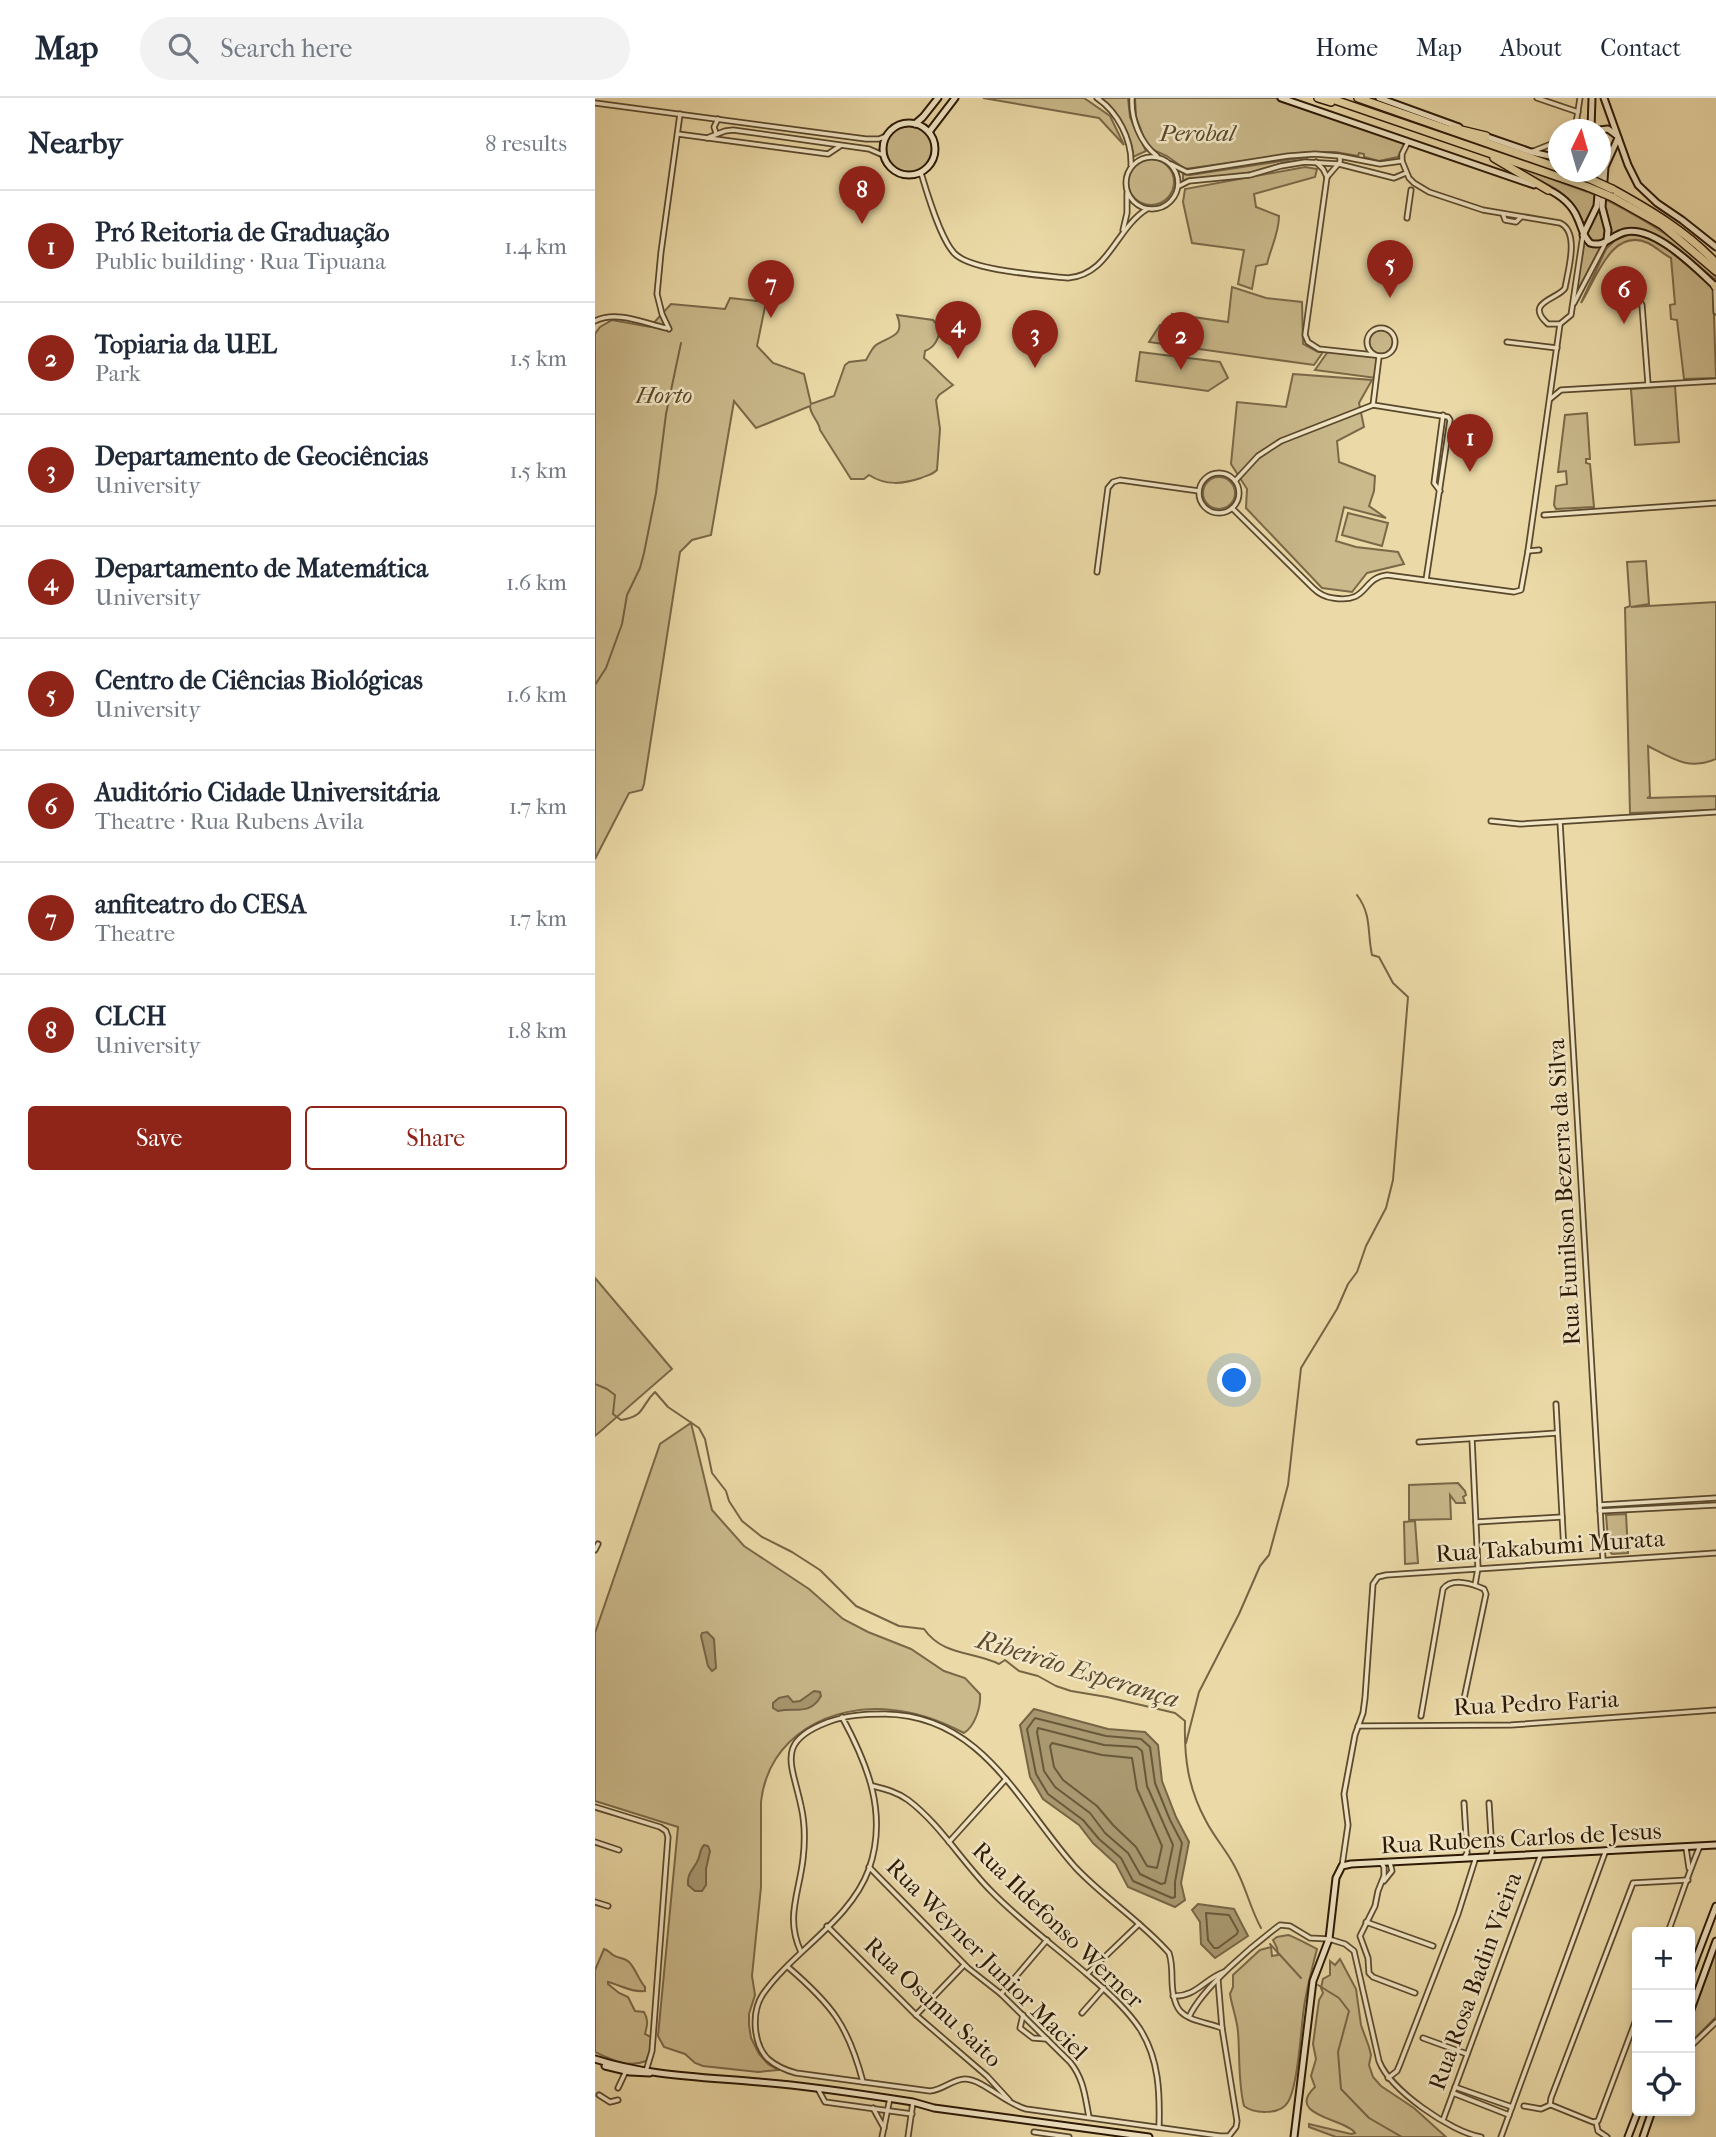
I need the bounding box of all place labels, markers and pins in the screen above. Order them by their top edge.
pin: 8 [839,166,885,224]
pin: 5 [1367,240,1413,298]
pin: 7 [748,260,794,318]
pin: 6 [1601,266,1647,324]
pin: 4 [935,301,981,359]
pin: 3 [1012,310,1058,368]
pin: 2 [1158,312,1204,370]
pin: 1 [1447,414,1493,472]

